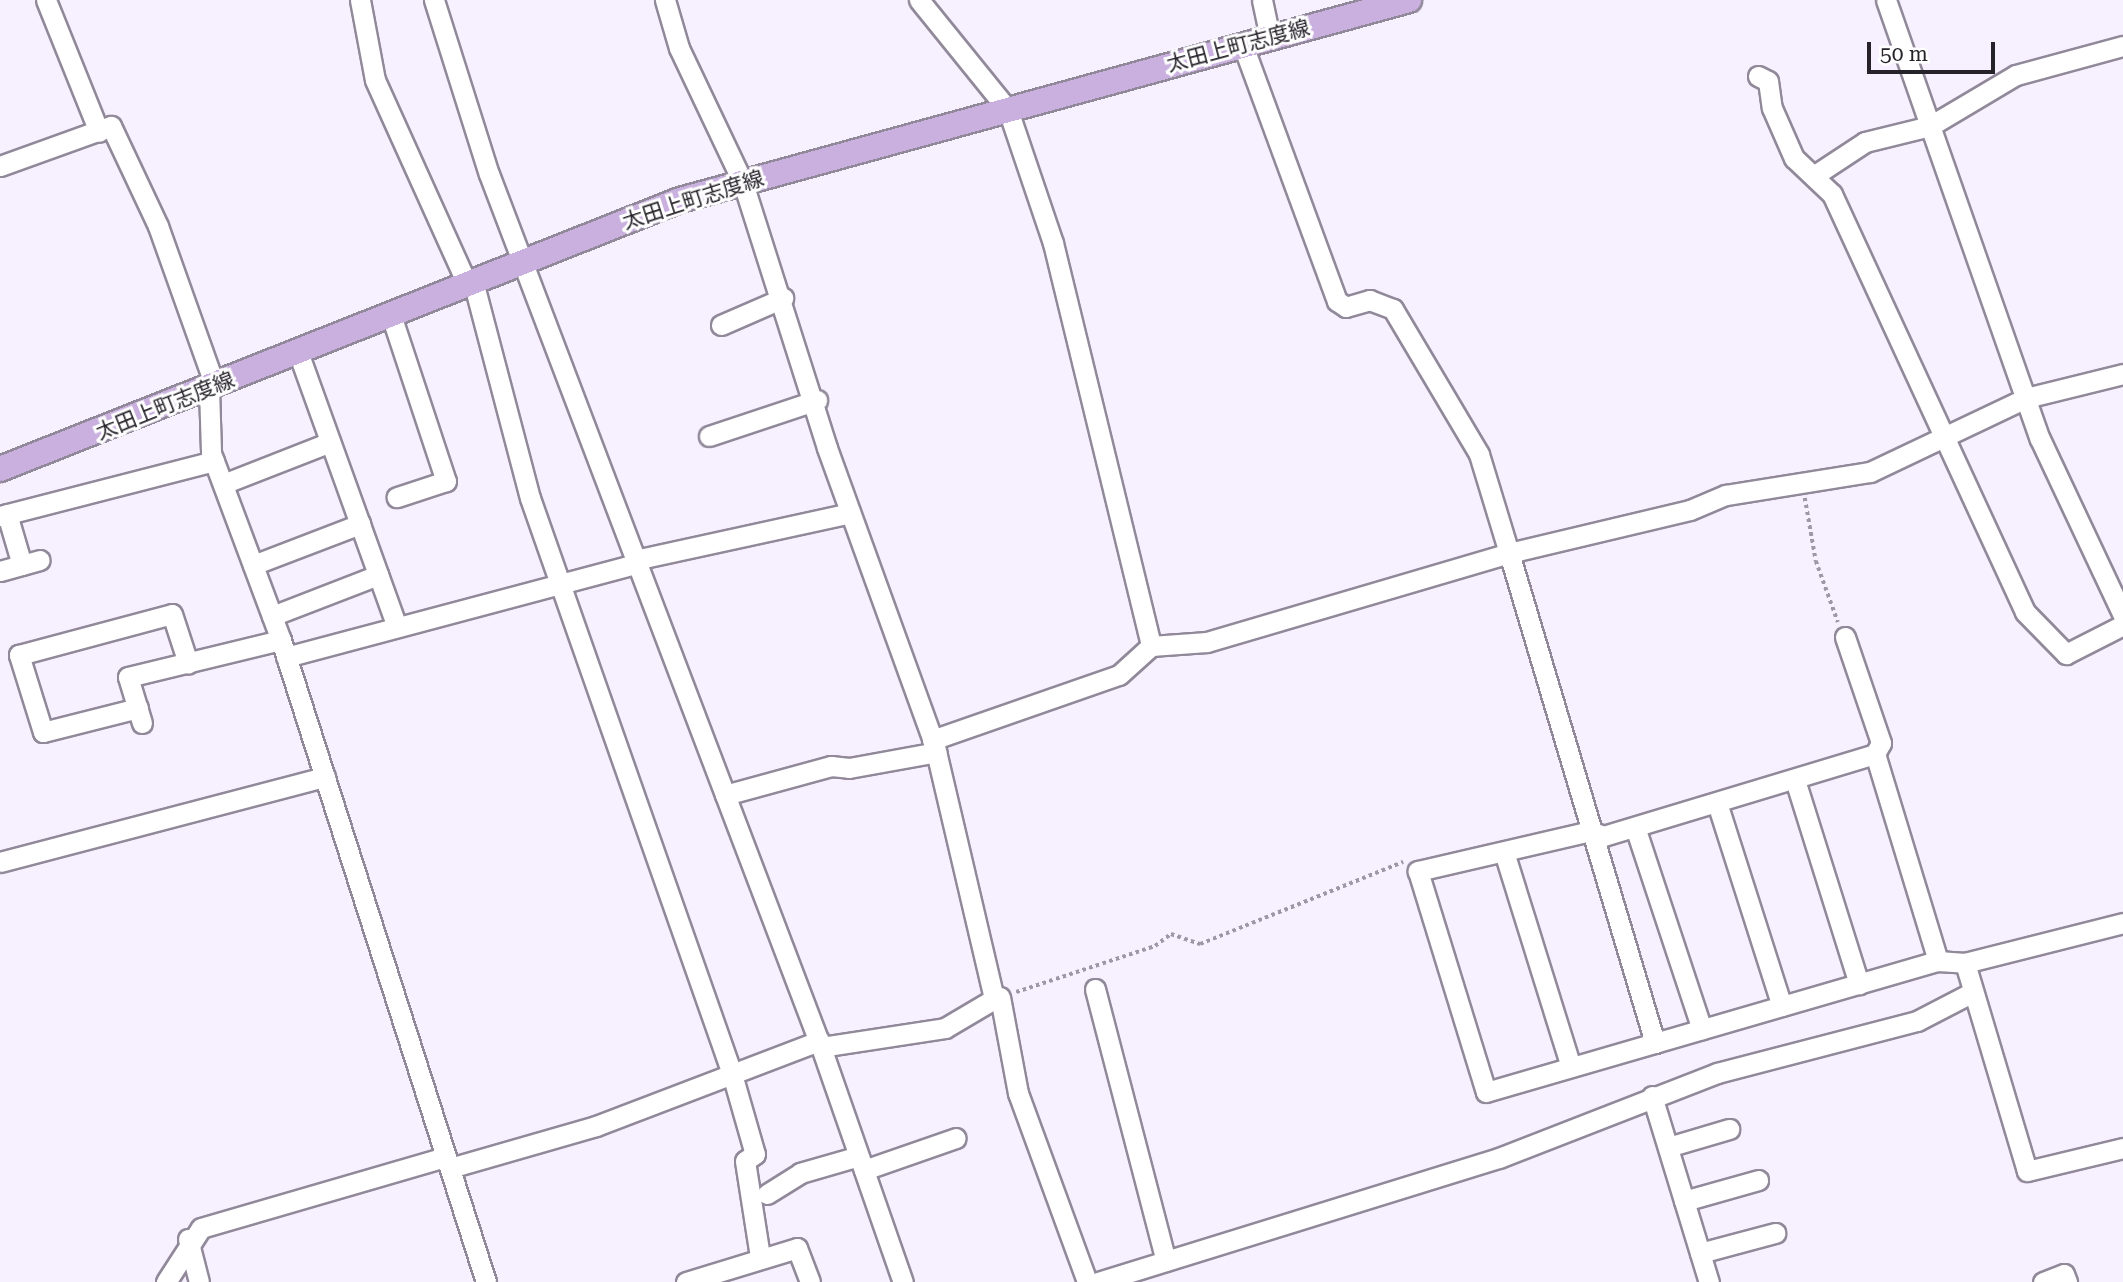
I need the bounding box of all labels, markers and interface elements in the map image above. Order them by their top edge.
street label: 太田上町志度線 [1164,15,1312,77]
scale bar [1871,28,1999,72]
text: 50 m [1880,42,1928,66]
street label: 太田上町志度線 [619,165,767,235]
street label: 太田上町志度線 [92,367,238,445]

